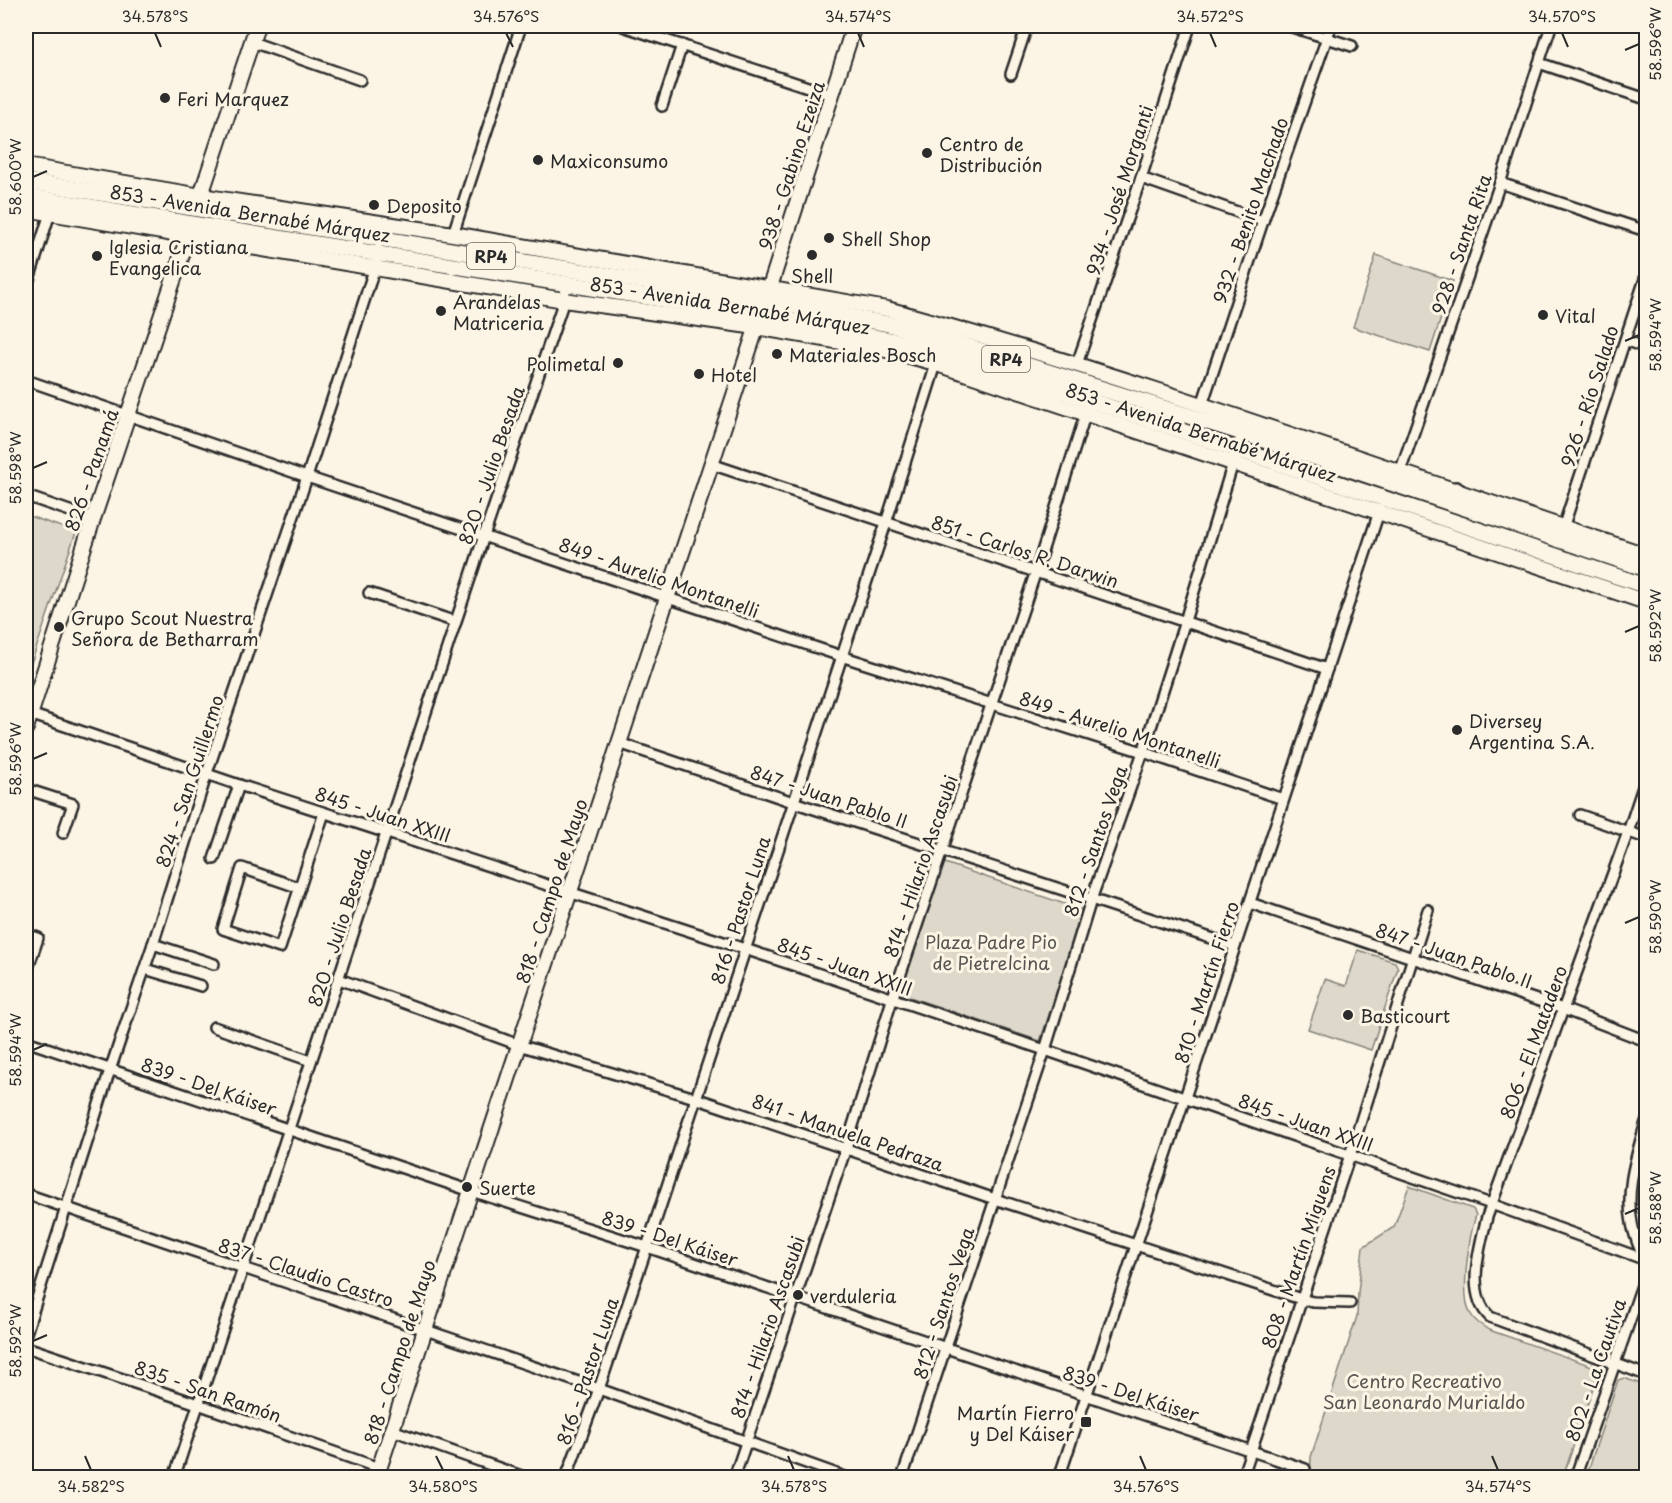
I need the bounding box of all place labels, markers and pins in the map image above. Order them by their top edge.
place label: Feri Marquez [177,85,289,112]
marker: Feri Marquez [158,91,172,105]
place label: Centro de Distribución [939,130,1043,178]
marker: Centro de Distribución [920,146,934,160]
place label: Maxiconsumo [550,147,668,174]
marker: Maxiconsumo [531,153,545,167]
place label: Deposito [386,192,462,219]
marker: Deposito [367,198,381,212]
place label: Shell Shop [841,225,931,252]
marker: Shell Shop [822,231,836,245]
place label: Iglesia Cristiana Evangelica [109,233,249,281]
marker: Shell [805,248,819,262]
marker: Iglesia Cristiana Evangelica [90,249,104,263]
place label: Shell [791,262,833,289]
place label: Arandelas Matriceria [453,288,545,336]
place label: Vital [1555,302,1596,329]
marker: Arandelas Matriceria [434,304,448,318]
marker: Vital [1536,308,1550,322]
place label: Materiales Bosch [789,341,936,368]
marker: Materiales Bosch [770,347,784,361]
place label: Polimetal [526,350,606,377]
marker: Polimetal [611,356,625,370]
place label: Hotel [711,361,757,388]
marker: Hotel [692,367,706,381]
place label: Grupo Scout Nuestra Señora de Betharram [71,604,259,652]
marker: Grupo Scout Nuestra Señora de Betharram [52,620,66,634]
place label: Diversey Argentina S.A. [1469,707,1595,755]
marker: Diversey Argentina S.A. [1450,723,1464,737]
place label: Basticourt [1360,1002,1450,1029]
marker: Basticourt [1341,1008,1355,1022]
place label: Suerte [479,1174,536,1201]
marker: Suerte [460,1180,474,1194]
place label: verduleria [810,1282,897,1309]
marker: verduleria [791,1288,805,1302]
place label: Martín Fierro y Del Káiser [957,1399,1074,1447]
marker: Martín Fierro y Del Káiser [1079,1415,1093,1429]

